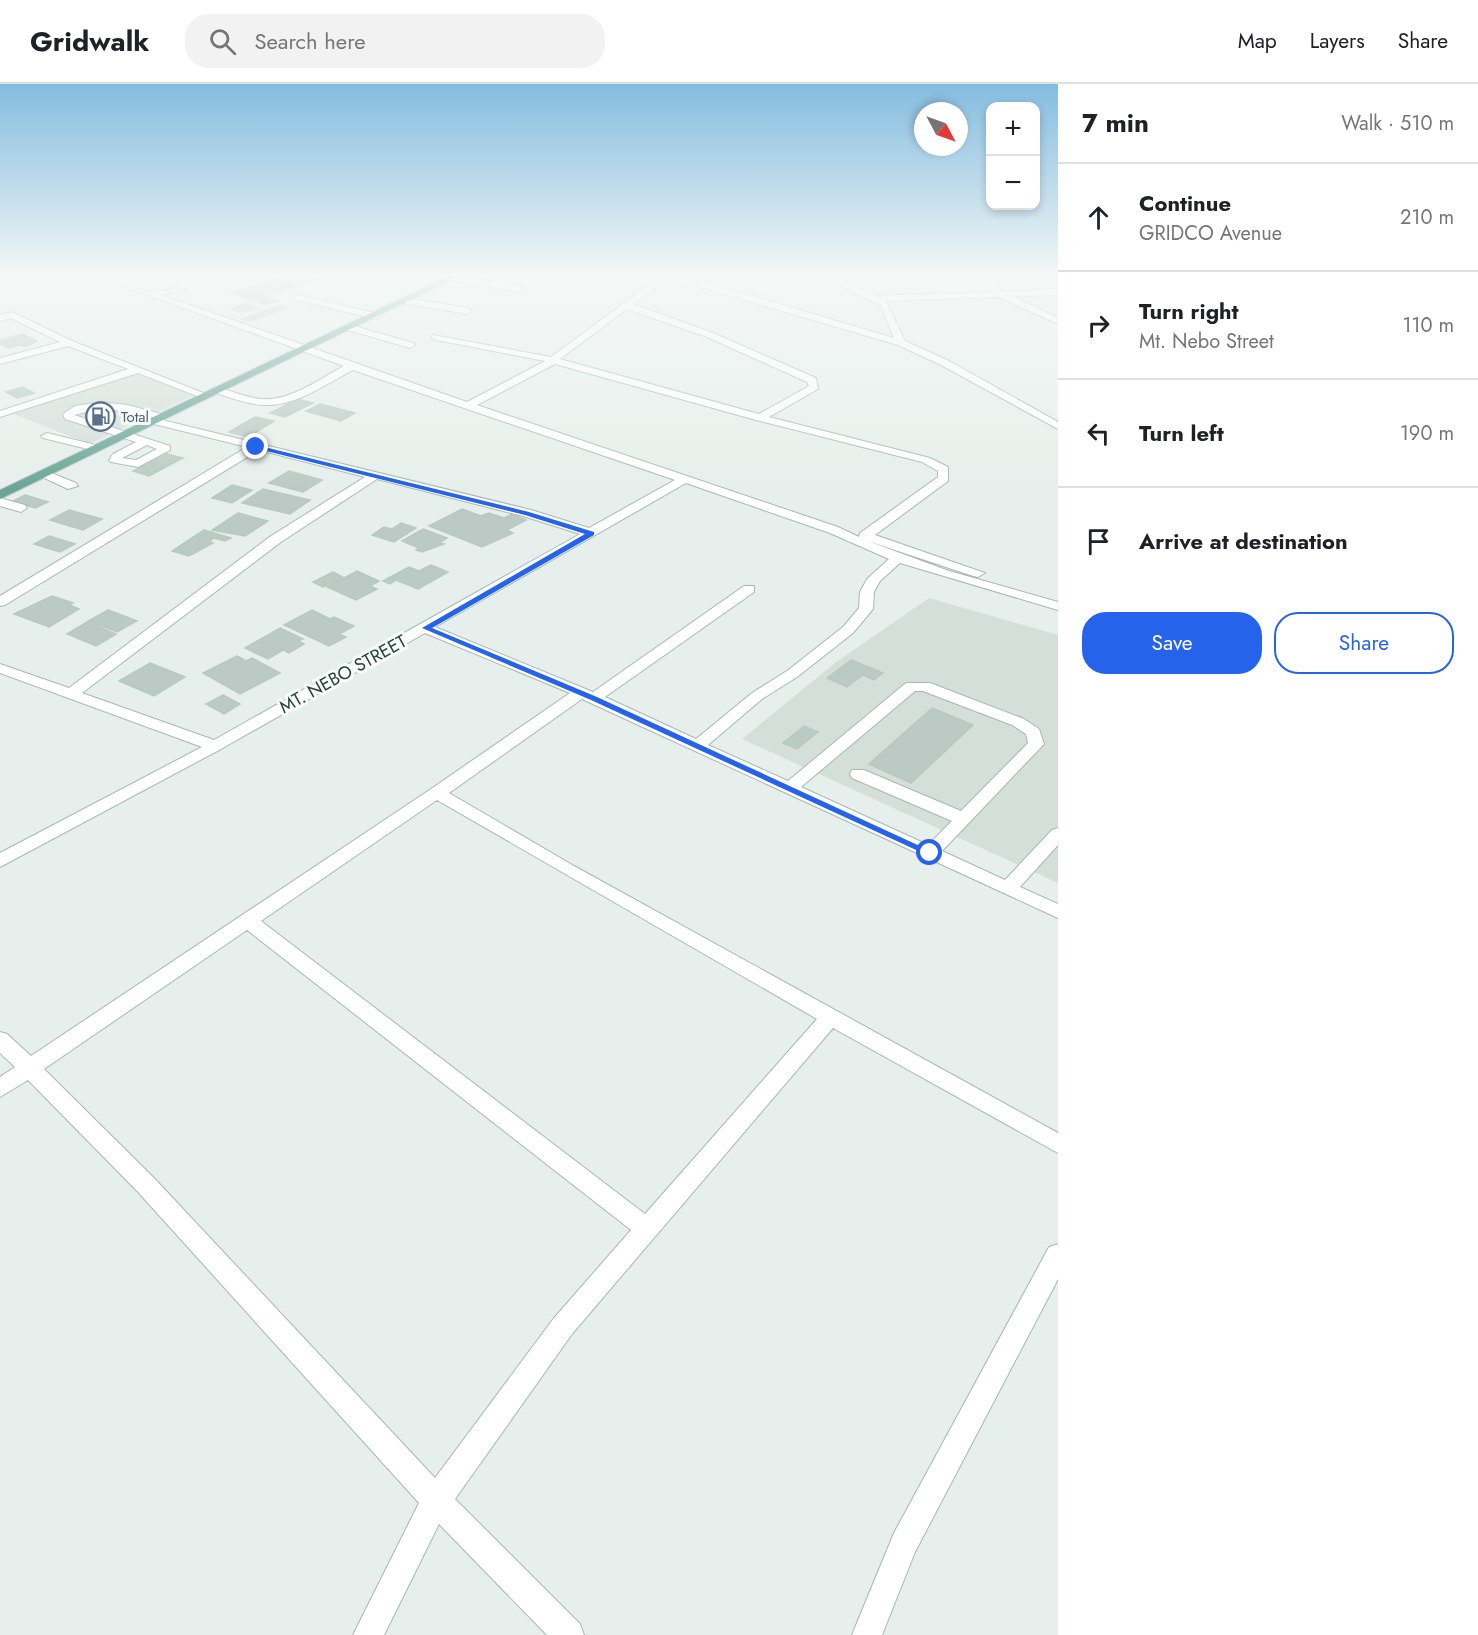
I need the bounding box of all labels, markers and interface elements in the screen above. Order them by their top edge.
search box [185,14,605,68]
text: Gridwalk [30,21,149,62]
icon: search [206,25,239,58]
text: Search here [254,25,366,57]
text: Map [1238,26,1277,56]
text: Layers [1310,26,1365,56]
text: Share [1398,26,1448,56]
north arrow [914,102,968,156]
map controls [986,102,1040,210]
button: + [986,102,1040,156]
text: 7 min [1082,104,1149,142]
text: Walk · 510 m [1341,109,1454,138]
button: − [986,156,1040,210]
text: Continue [1139,187,1231,219]
icon: ahead [1082,201,1115,234]
text: 210 m [1400,203,1454,232]
text: GRIDCO Avenue [1139,219,1282,248]
text: Turn right [1139,295,1239,327]
icon: right [1082,309,1115,342]
text: 110 m [1402,311,1454,340]
text: Mt. Nebo Street [1139,327,1274,356]
fuel station icon: Total [84,401,116,433]
place label: Total [121,406,149,428]
icon: left [1082,417,1115,450]
text: Turn left [1139,417,1224,449]
text: 190 m [1400,419,1454,448]
route end [242,433,268,459]
icon: arrive [1082,525,1115,558]
text: Arrive at destination [1139,525,1348,557]
button: Save [1082,612,1262,674]
button: Share [1274,612,1454,674]
street label: MT. NEBO STREET [275,628,412,720]
route start [916,839,942,865]

